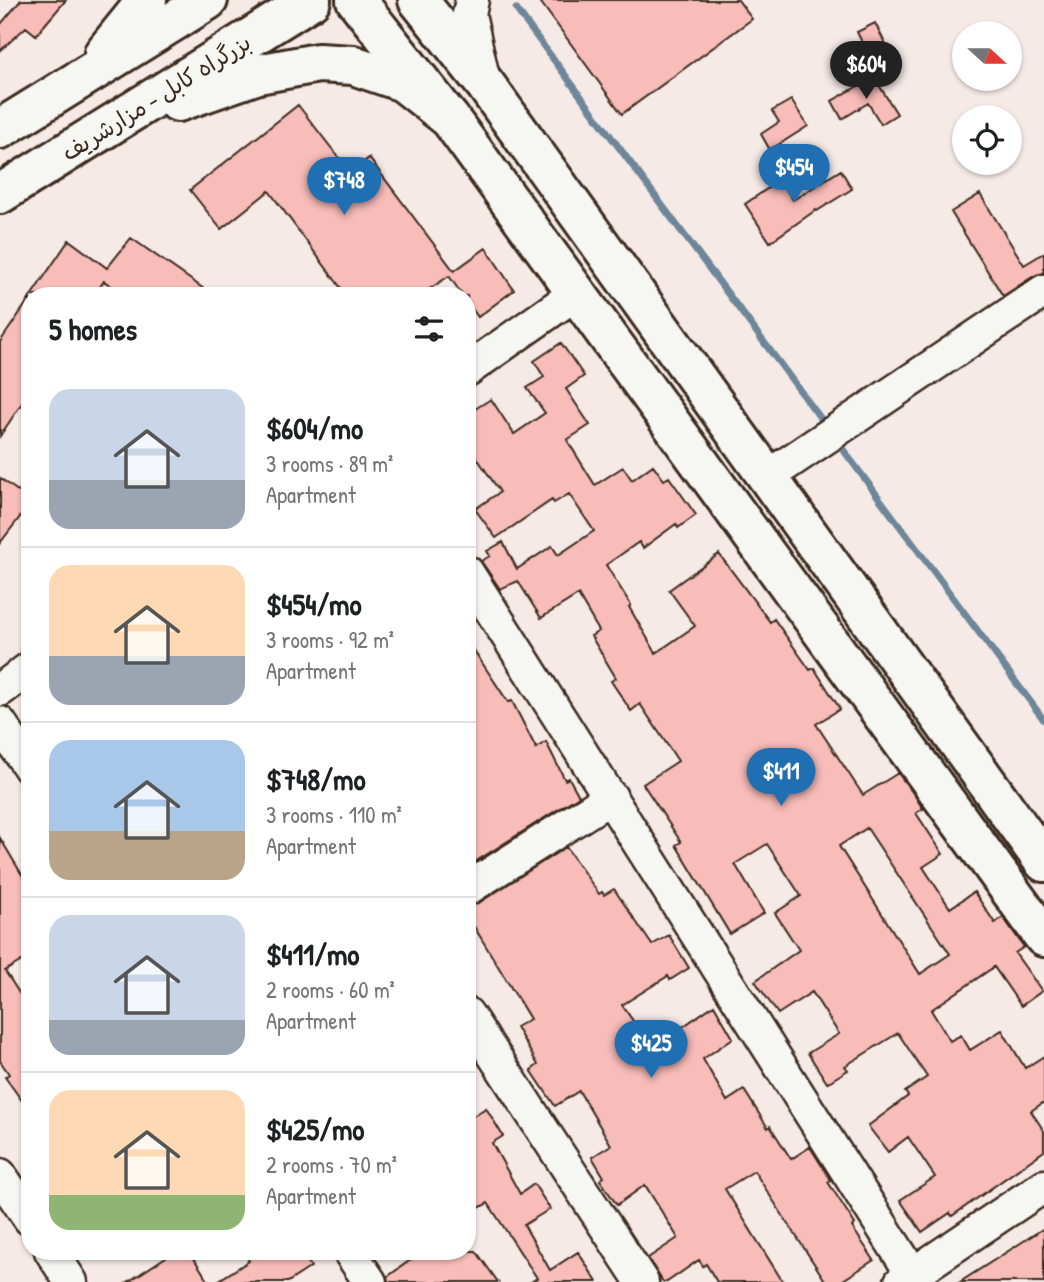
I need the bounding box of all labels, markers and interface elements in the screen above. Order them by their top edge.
north arrow [952,21,1022,91]
map controls [952,21,1022,175]
street label: بزرگراه کابل - مزارشریف [56,26,256,168]
pin: $604 [825,42,907,101]
text: $604 [846,48,886,79]
button: locate [952,105,1022,175]
pin: $454 [753,144,835,204]
text: $454 [775,151,813,182]
pin: $748 [303,158,385,217]
text: $748 [323,164,365,195]
text: 5 homes [49,309,137,349]
icon: filters [410,310,448,348]
text: $604/mo [266,408,363,448]
icon: home [105,417,189,501]
text: 3 rooms · 89 m² [266,448,393,479]
text: Apartment [266,479,356,510]
text: $454/mo [266,584,362,624]
icon: home [105,593,189,677]
text: 3 rooms · 92 m² [266,624,394,655]
text: Apartment [266,655,356,686]
pin: $411 [740,748,822,808]
text: $411 [763,755,799,786]
text: $748/mo [266,759,365,799]
icon: home [105,768,189,852]
text: 3 rooms · 110 m² [266,799,402,830]
text: Apartment [266,830,356,861]
text: $411/mo [266,934,359,974]
icon: home [105,943,189,1027]
text: 2 rooms · 60 m² [266,974,395,1005]
text: Apartment [266,1005,356,1036]
pin: $425 [610,1020,692,1080]
text: $425 [631,1027,671,1058]
text: $425/mo [266,1109,364,1149]
icon: home [105,1118,189,1202]
text: 2 rooms · 70 m² [266,1149,397,1180]
text: Apartment [266,1180,356,1211]

